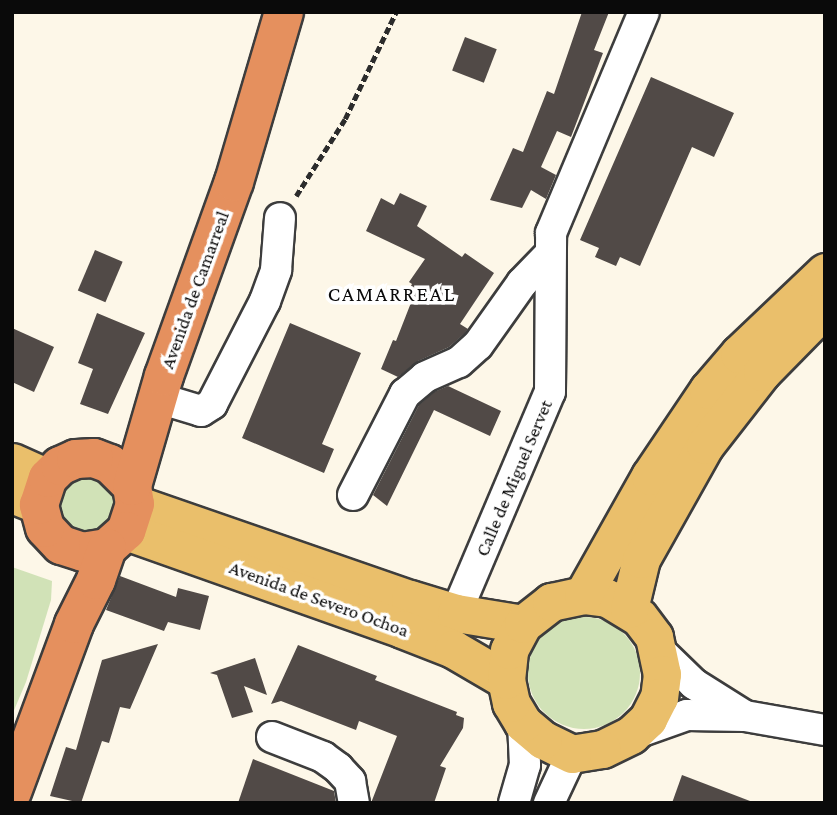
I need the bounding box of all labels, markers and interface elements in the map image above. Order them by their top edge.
street label: Avenida de Camarreal [156,208,234,372]
district label: CAMARREAL [329,281,455,307]
street label: Calle de Miguel Servet [471,396,557,560]
street label: Avenida de Severo Ochoa [226,556,412,642]

